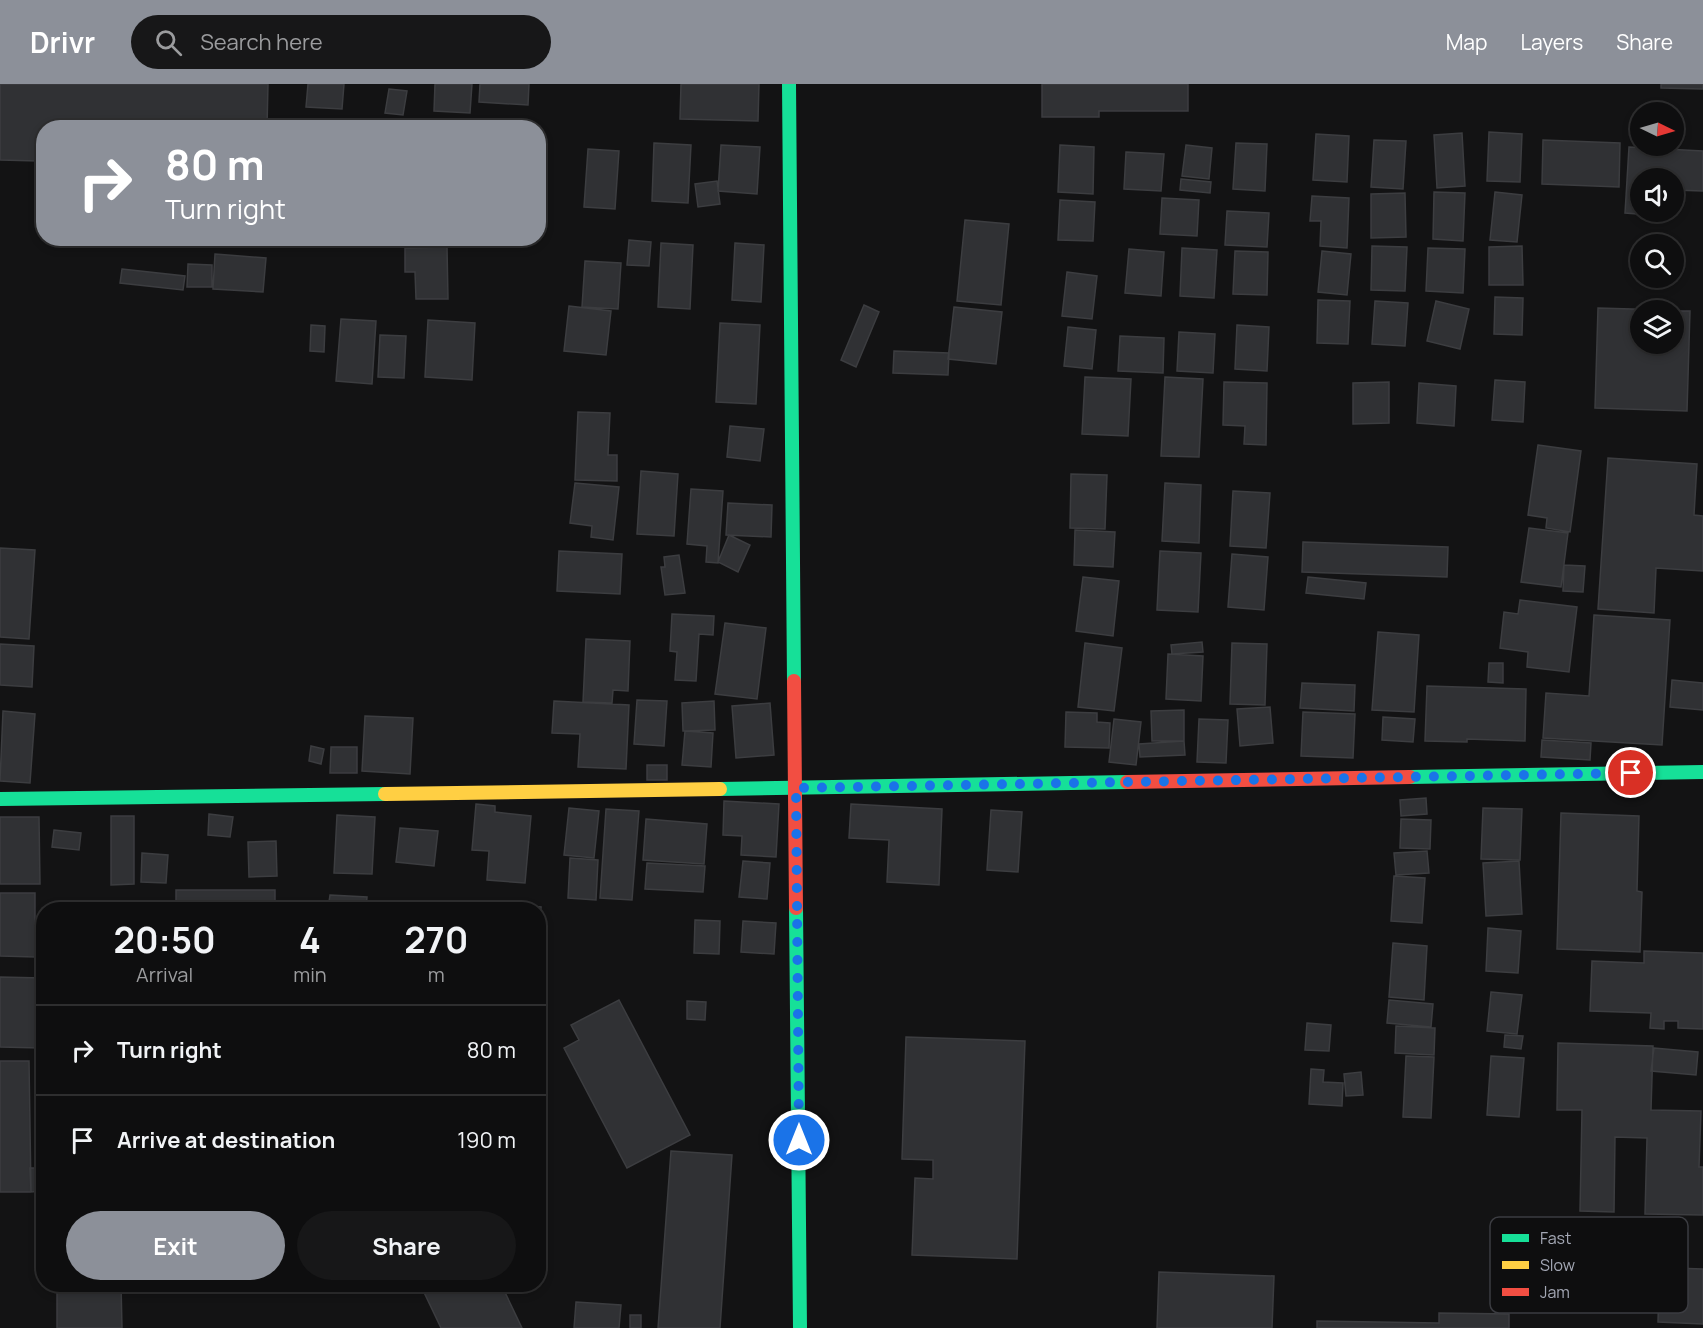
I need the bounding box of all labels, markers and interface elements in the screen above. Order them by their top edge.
search box [131,15,551,69]
text: Drivr [30,23,95,61]
icon: search [152,26,185,59]
text: Search here [200,27,323,57]
text: Map [1446,28,1487,56]
text: Layers [1520,28,1583,56]
text: Share [1616,28,1673,56]
north arrow [1630,102,1684,156]
map controls [1630,102,1684,354]
text: 80 m [165,135,265,193]
icon: right [66,144,144,222]
button: sound [1630,168,1684,222]
text: Turn right [165,190,286,227]
button: search [1630,234,1684,288]
button: layers [1630,300,1684,354]
pin [1605,747,1656,798]
icon: arrive [1614,756,1647,789]
text: 20:50 [113,915,216,964]
text: 4 [299,915,321,964]
text: 270 [404,915,469,964]
text: Arrival [136,961,193,988]
text: min [293,961,327,988]
text: m [428,961,445,988]
icon: right [66,1034,99,1067]
text: Turn right [117,1035,222,1065]
text: 80 m [467,1035,516,1065]
position arrow [767,1108,831,1172]
icon: arrive [66,1124,99,1157]
text: Arrive at destination [117,1125,335,1155]
text: 190 m [457,1125,516,1155]
button: Exit [66,1211,285,1280]
button: Share [297,1211,516,1280]
legend [1490,1217,1688,1313]
text: Fast [1540,1227,1571,1249]
text: Slow [1540,1254,1575,1276]
text: Jam [1540,1281,1570,1303]

